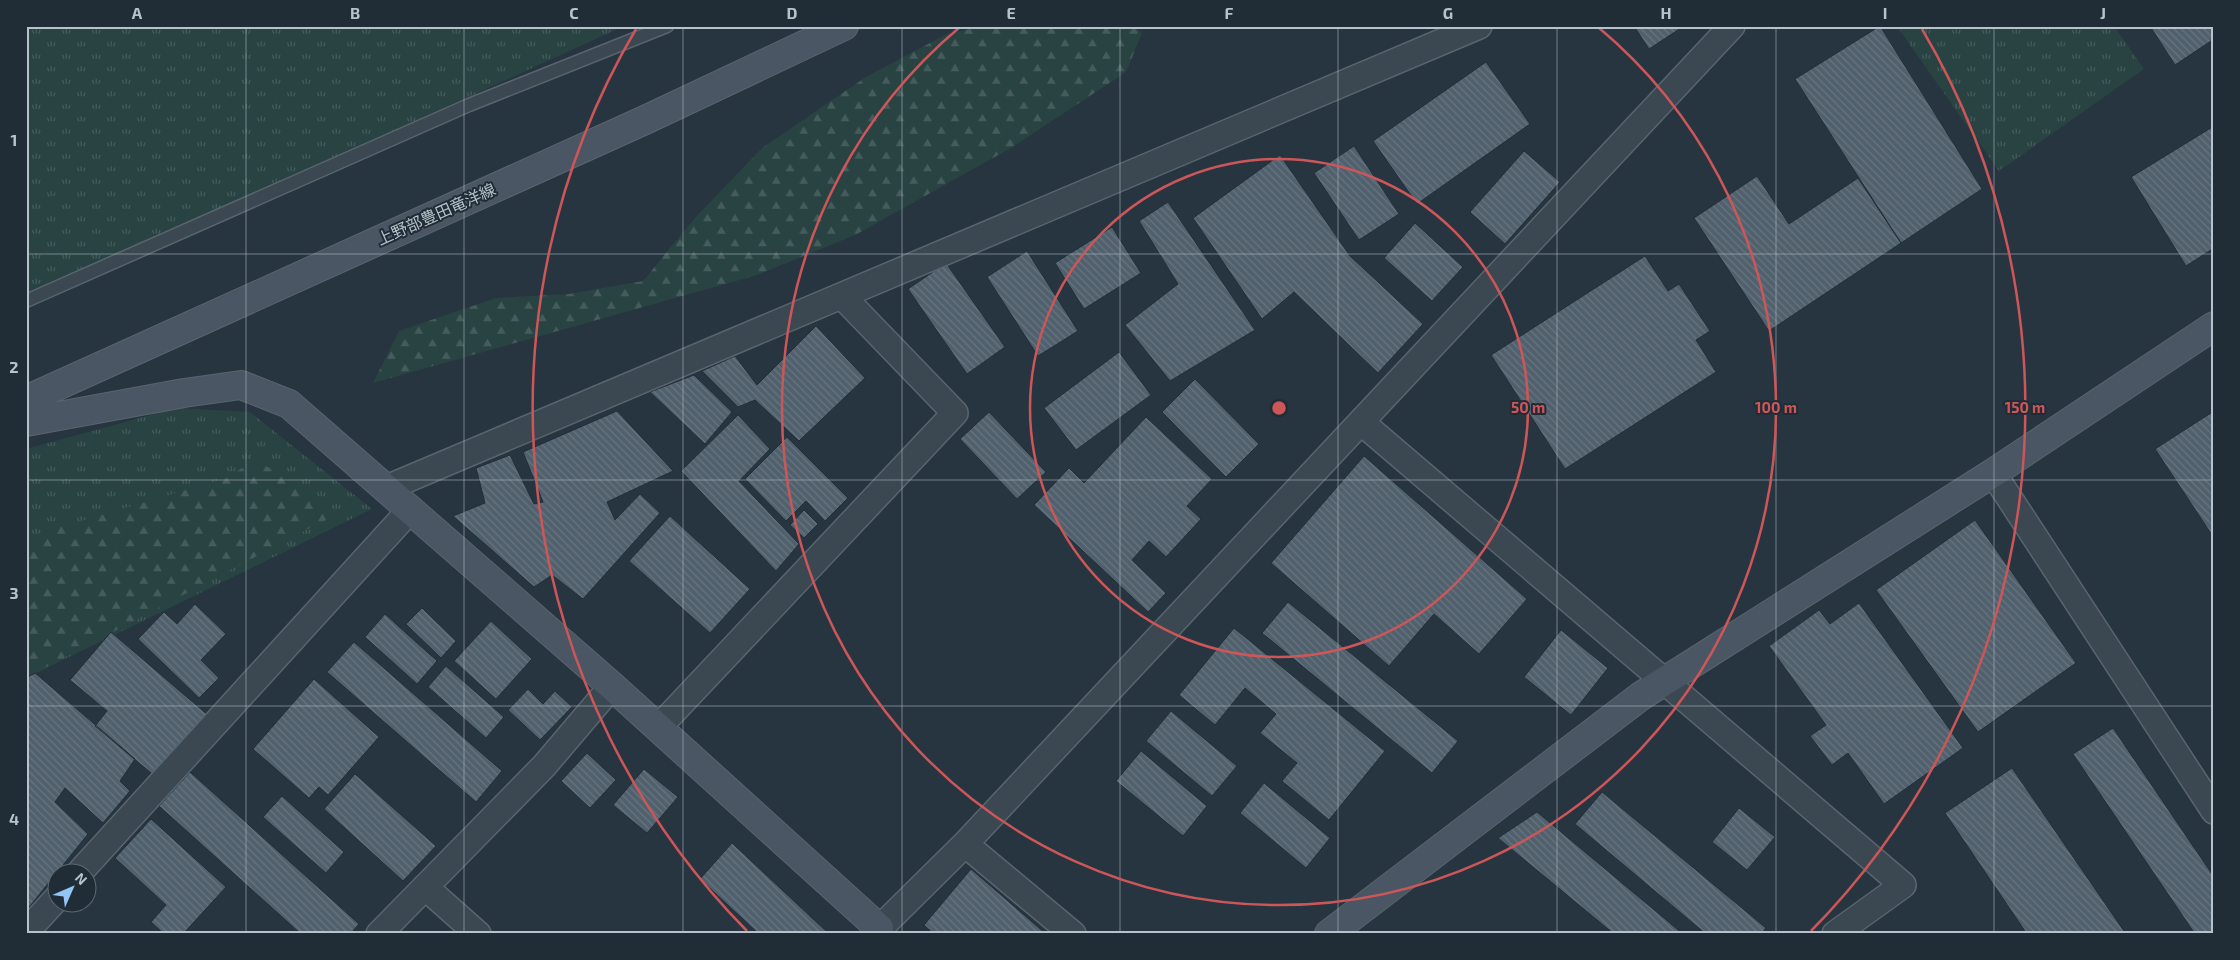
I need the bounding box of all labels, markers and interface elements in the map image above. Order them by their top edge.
text: A [132,3,143,22]
text: B [350,3,360,22]
text: C [569,3,579,22]
text: D [787,3,798,22]
text: E [1006,3,1016,22]
text: F [1225,3,1234,22]
text: G [1443,3,1453,22]
text: H [1660,3,1672,22]
text: I [1883,3,1887,22]
text: J [2100,3,2106,22]
text: 1 [11,130,17,149]
street label: 上野部豊田竜洋線 [373,179,498,248]
text: 2 [9,357,19,376]
text: 50 m [1511,398,1545,416]
text: 100 m [1755,398,1797,416]
text: 150 m [2005,398,2045,416]
centre of rings [1270,399,1288,417]
text: 3 [9,583,19,602]
text: 4 [9,809,19,828]
north arrow [48,862,98,912]
text: N [72,869,91,888]

